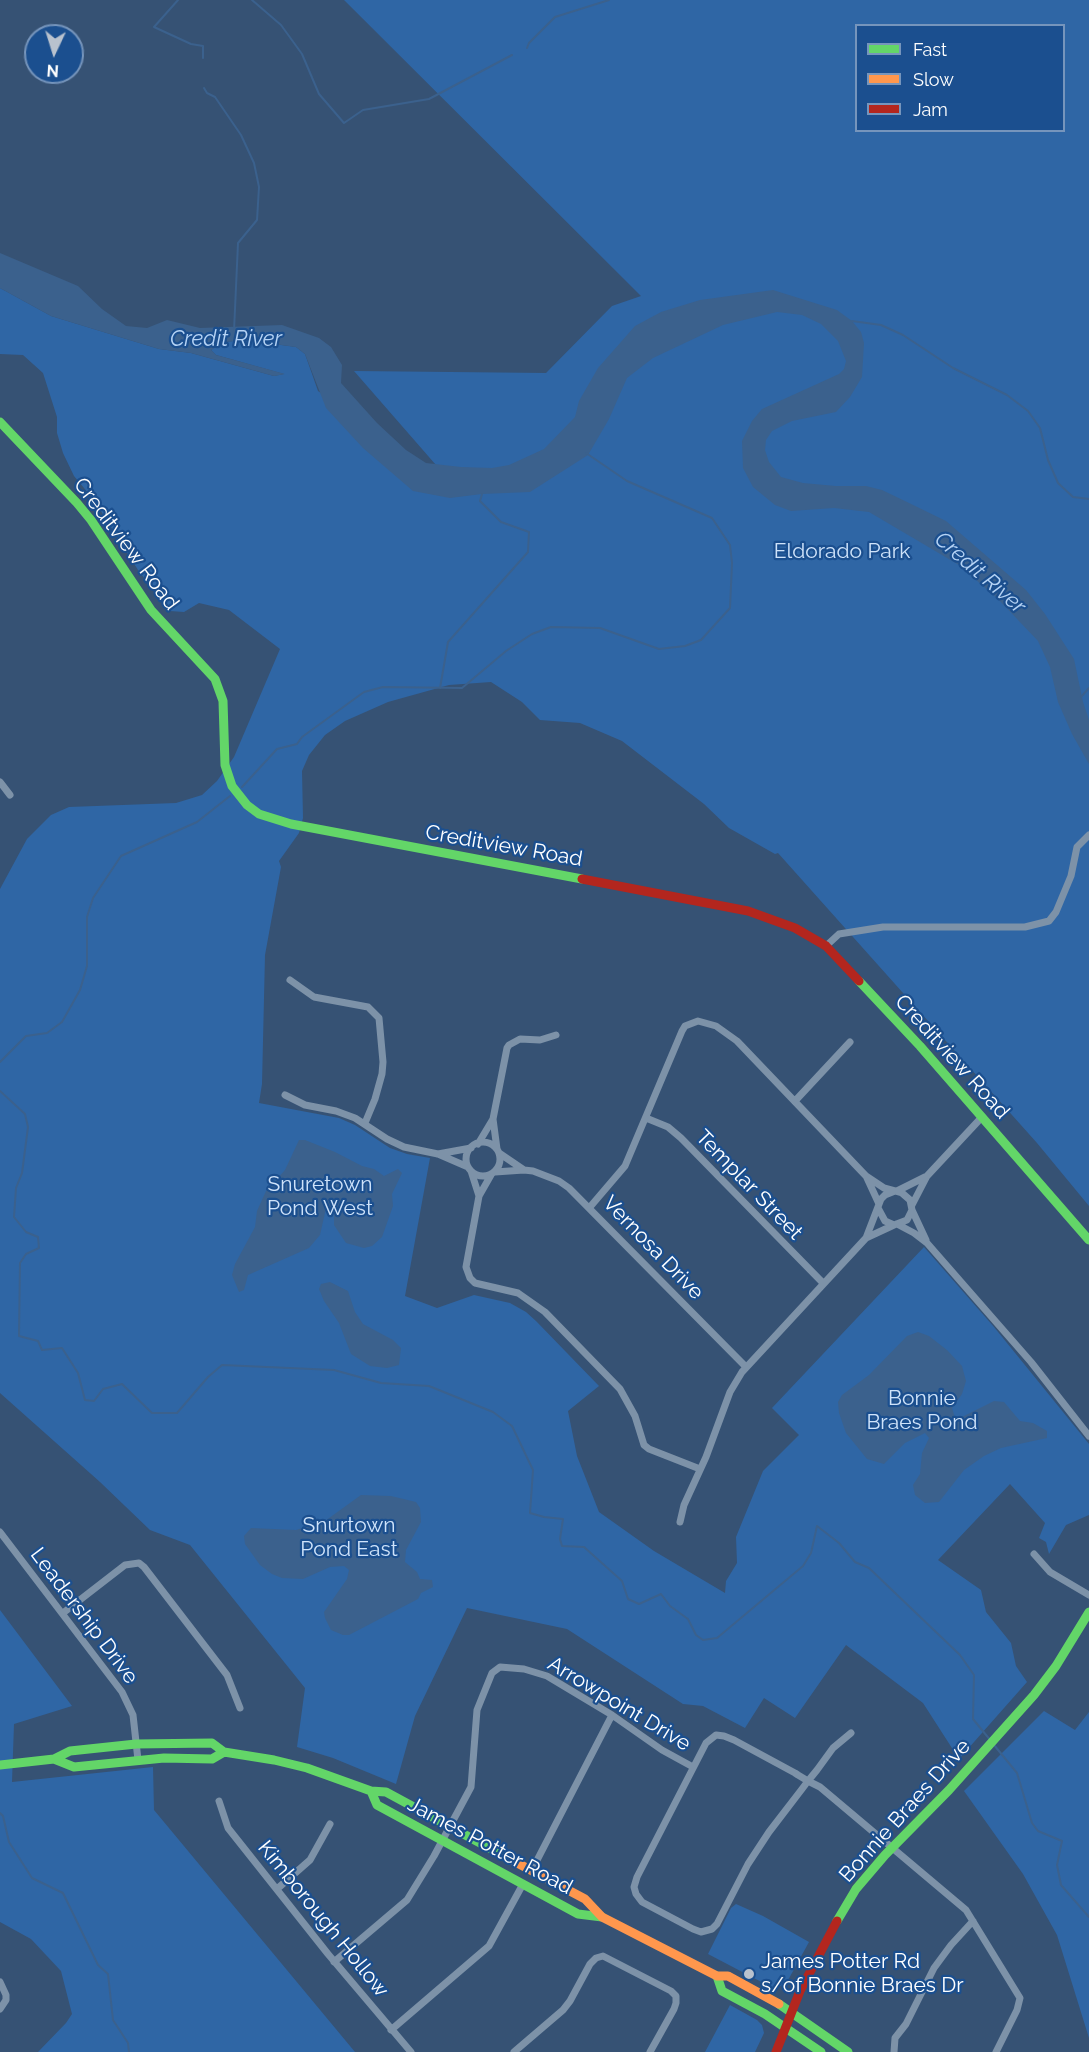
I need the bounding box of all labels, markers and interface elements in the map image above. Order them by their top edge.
north arrow [24,24,84,84]
legend [855,24,1065,132]
text: Fast [913,39,947,60]
text: N [46,61,60,80]
text: Slow [913,69,954,90]
text: Jam [913,99,948,120]
water label: Credit River [170,326,282,352]
street label: Creditview Road [68,473,184,615]
water label: Credit River [929,526,1031,620]
park label: Eldorado Park [774,539,910,565]
street label: Creditview Road [423,820,585,872]
street label: Creditview Road [889,989,1015,1125]
street label: Templar Street [690,1125,808,1245]
park label: Snuretown Pond West [267,1172,373,1222]
street label: Vernosa Drive [597,1191,709,1305]
park label: Bonnie Braes Pond [866,1386,978,1436]
park label: Snurtown Pond East [300,1513,398,1563]
street label: Leadership Drive [25,1543,143,1689]
street label: Arrowpoint Drive [543,1651,695,1757]
street label: Bonnie Braes Drive [834,1734,976,1888]
street label: James Potter Road [403,1792,577,1900]
street label: Kimborough Hollow [252,1836,394,2002]
place label: James Potter Rd s/of Bonnie Braes Dr [761,1949,964,1999]
marker: James Potter Rd s/of Bonnie Braes Dr [742,1967,756,1981]

